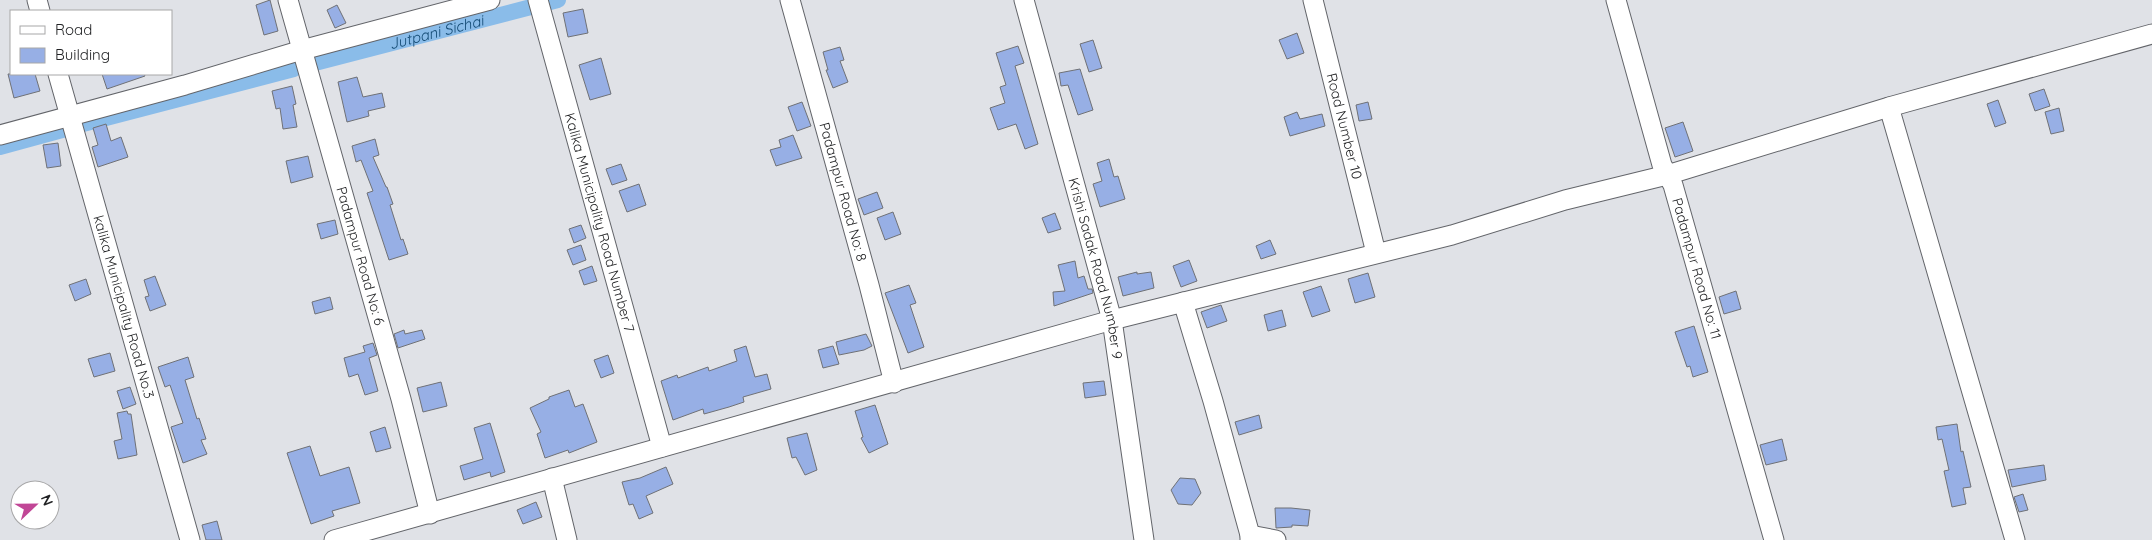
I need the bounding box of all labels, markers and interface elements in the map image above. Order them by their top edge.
legend [10,10,172,75]
water label: Jutpani Sichai [387,10,487,53]
text: Road [55,20,92,39]
text: Building [55,45,110,64]
street label: Road Number 10 [1323,71,1366,181]
street label: Kalika Municipality Road Number 7 [561,111,639,334]
street label: Padampur Road No: 8 [815,120,871,263]
street label: Krishi Sadak Road Number 9 [1064,176,1127,361]
street label: Padampur Road No: 6 [332,184,389,328]
street label: Padampur Road No: 11 [1668,196,1725,341]
street label: kalika Municipality Road No.3 [89,213,158,401]
north arrow [10,480,60,530]
text: N [37,492,57,508]

